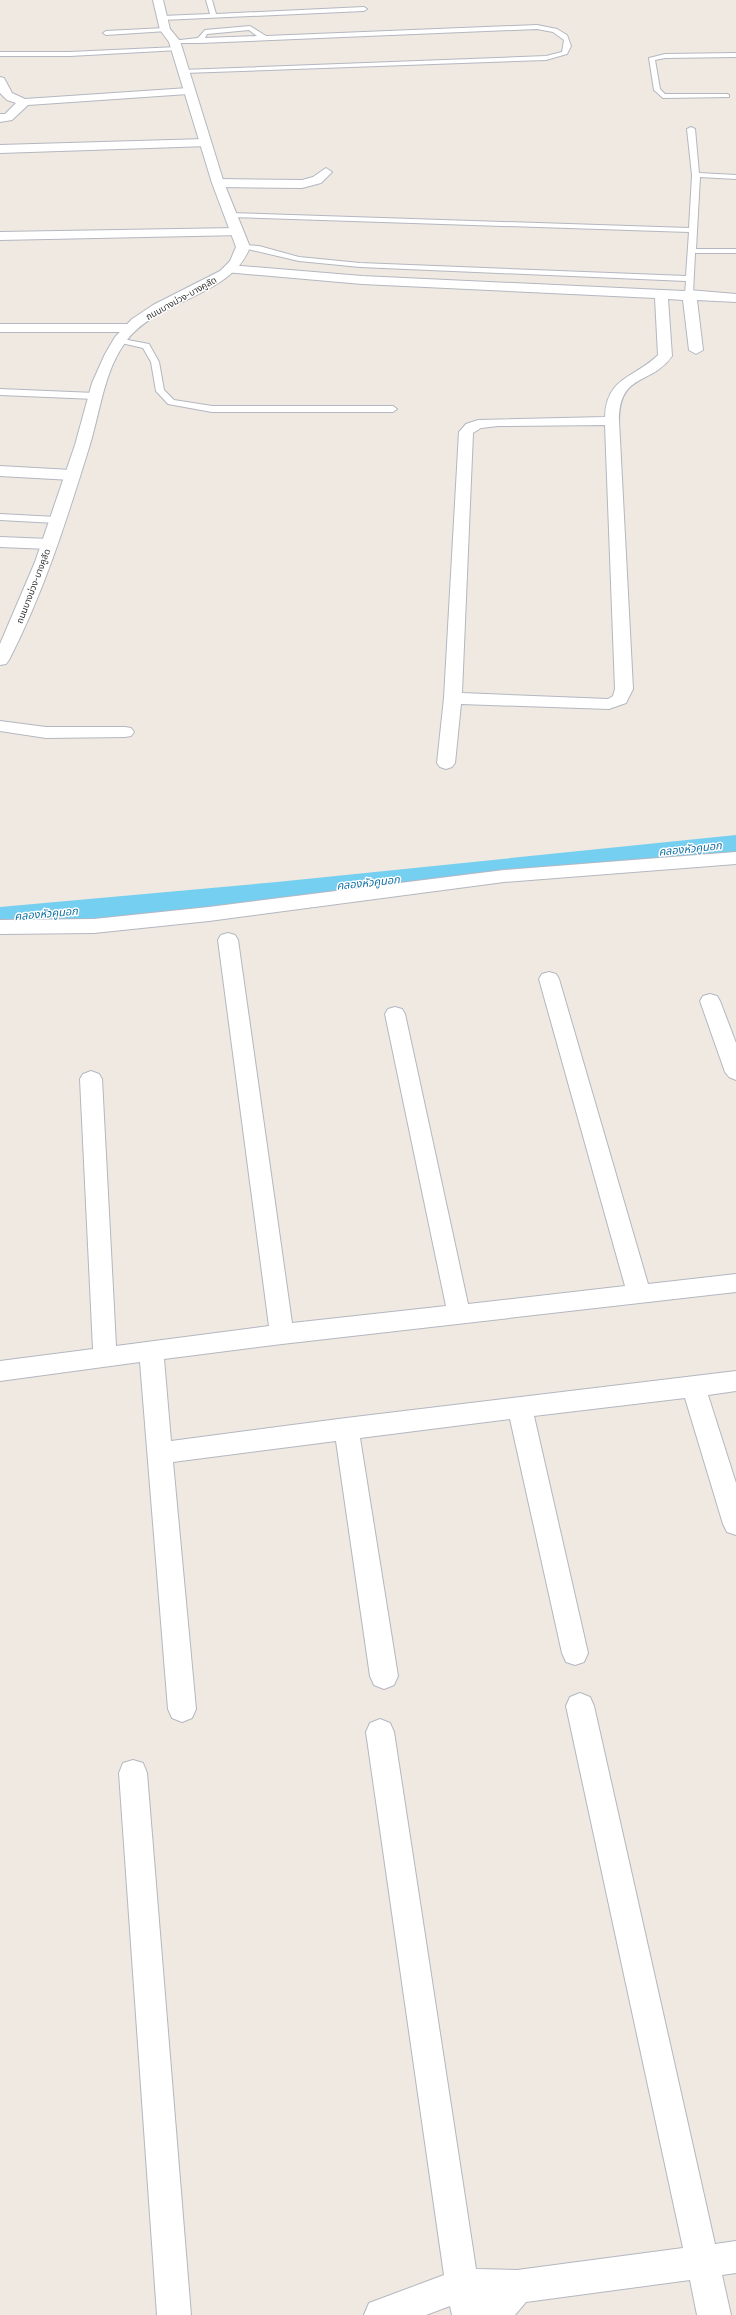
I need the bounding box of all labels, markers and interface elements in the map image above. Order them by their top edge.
street label: ถนนบางม่วง-บางคูลัด [144,274,219,323]
street label: ถนนบางม่วง-บางคูลัด [14,547,53,625]
water label: คลองหัวคูนอก [658,838,723,859]
water label: คลองหัวคูนอก [336,872,401,893]
water label: คลองหัวคูนอก [14,904,79,923]

